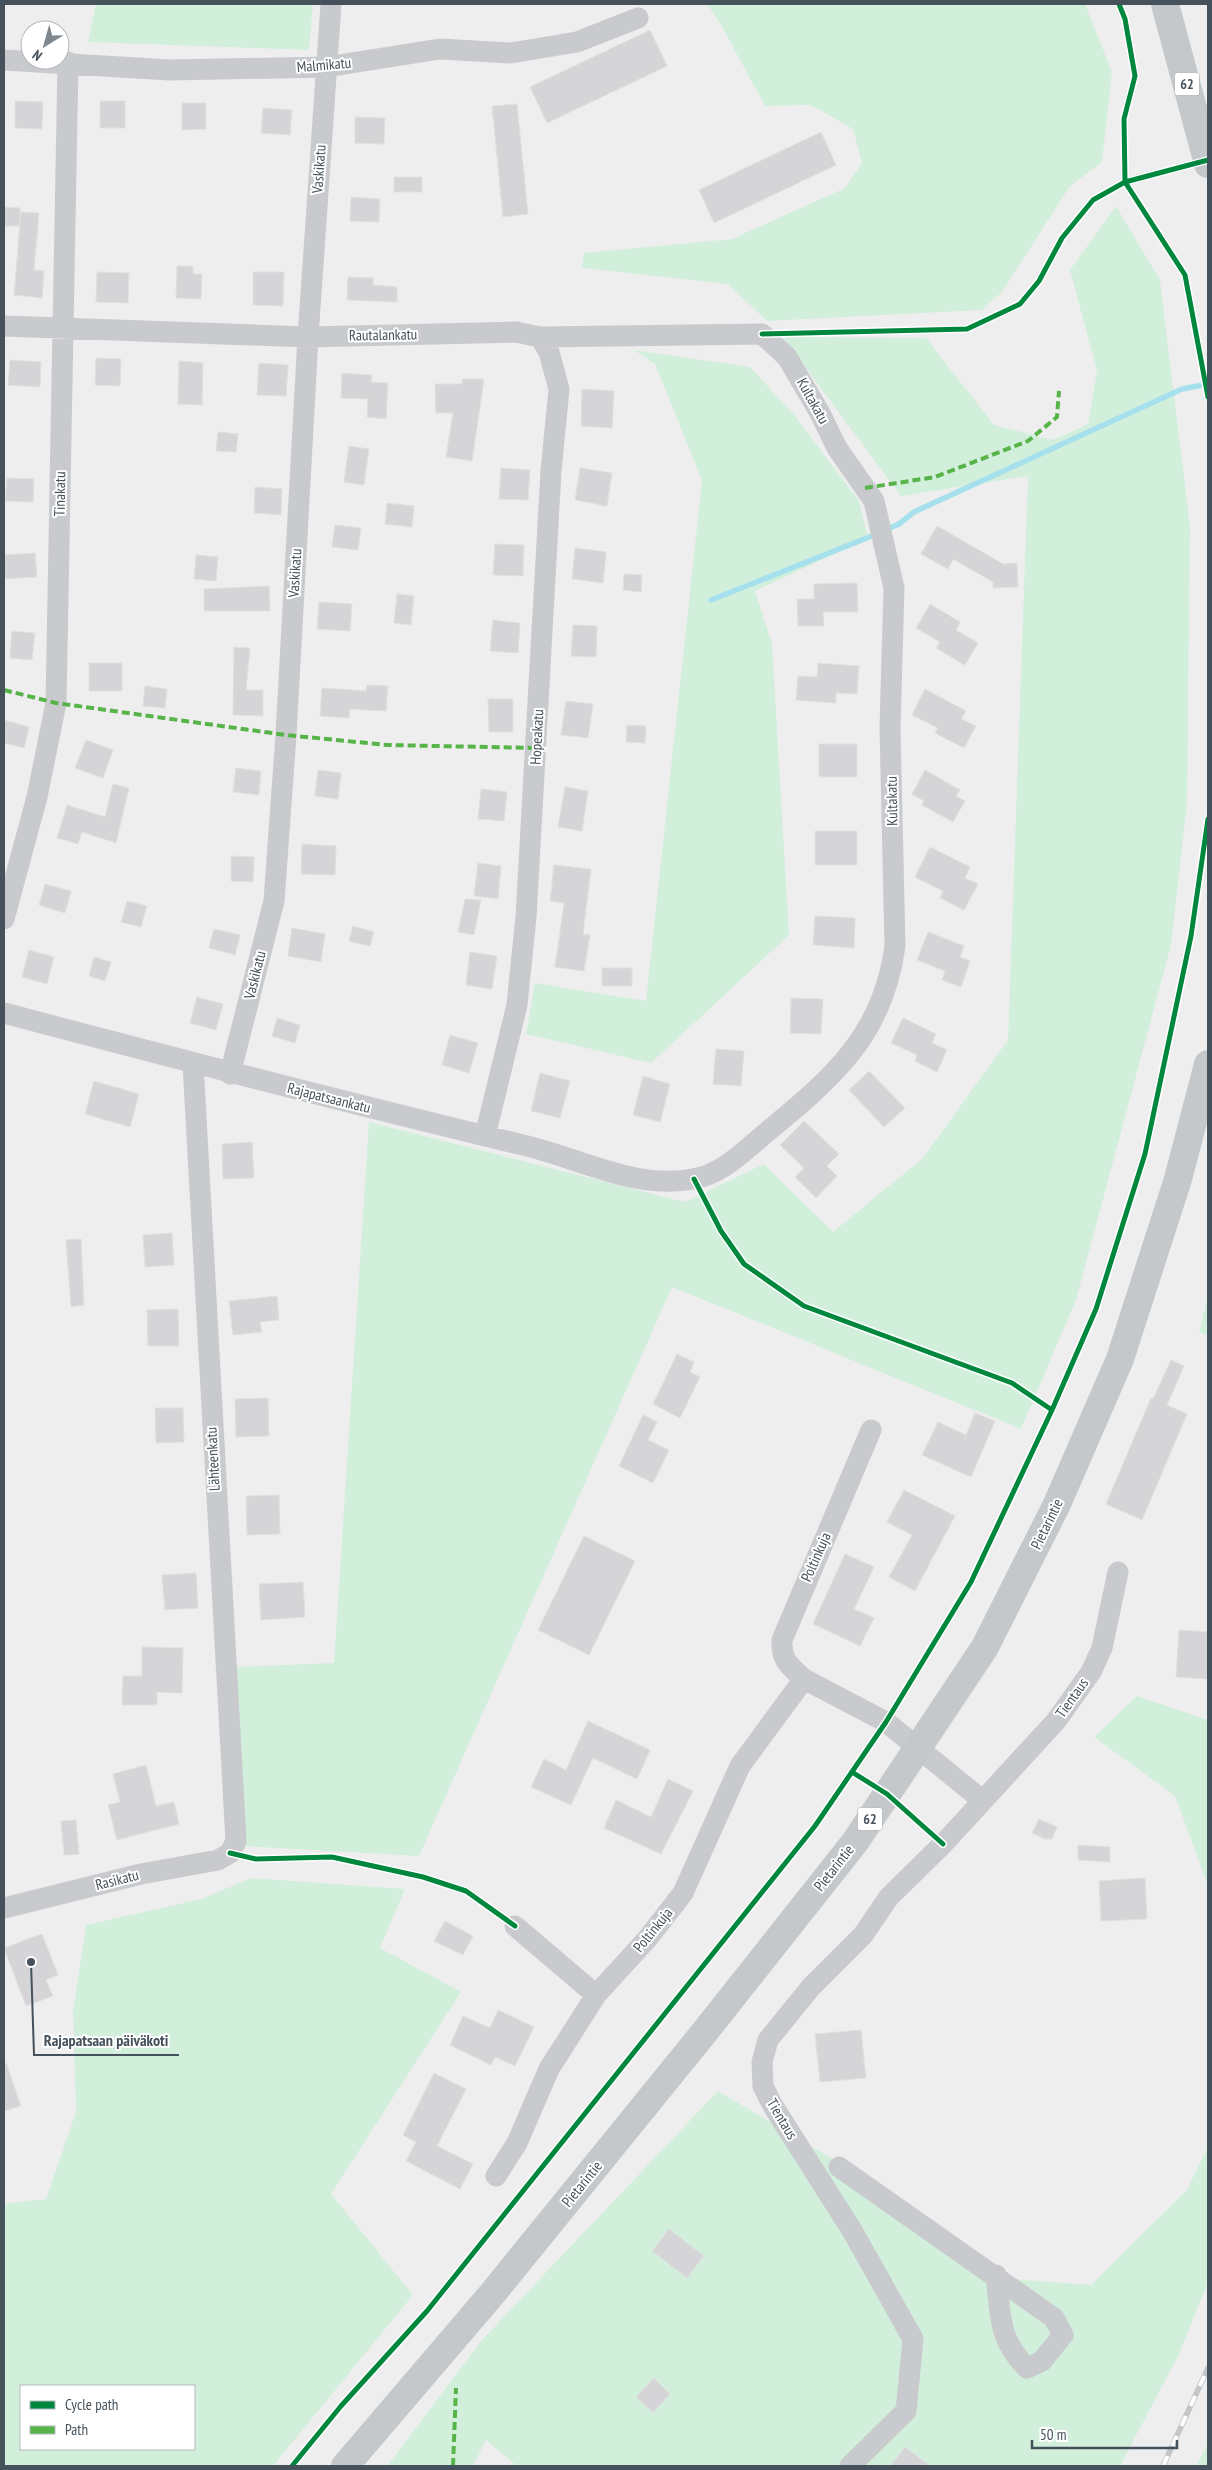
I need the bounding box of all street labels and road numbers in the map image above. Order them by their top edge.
street label: Malmikatu [296,53,352,76]
road number: 62 [1174,72,1200,96]
street label: Vaskikatu [307,144,330,195]
street label: Rautalankatu [349,324,417,345]
street label: Kultakatu [793,374,834,427]
street label: Tinakatu [50,471,69,517]
street label: Vaskikatu [284,548,305,599]
street label: Hopeakatu [526,709,547,765]
street label: Kultakatu [882,776,901,826]
street label: Vaskikatu [239,949,270,1002]
street label: Rajapatsaankatu [285,1078,373,1117]
street label: Lähteenkatu [201,1427,224,1492]
street label: Pietarintie [1026,1495,1067,1552]
street label: Poltinkuja [796,1529,835,1584]
street label: Tientaus [1051,1674,1092,1721]
road number: 62 [858,1808,882,1830]
street label: Pietarintie [810,1841,858,1895]
street label: Rasikatu [93,1865,141,1894]
street label: Poltinkuja [629,1904,676,1956]
street label: Tientaus [763,2095,802,2143]
street label: Pietarintie [557,2157,606,2211]

